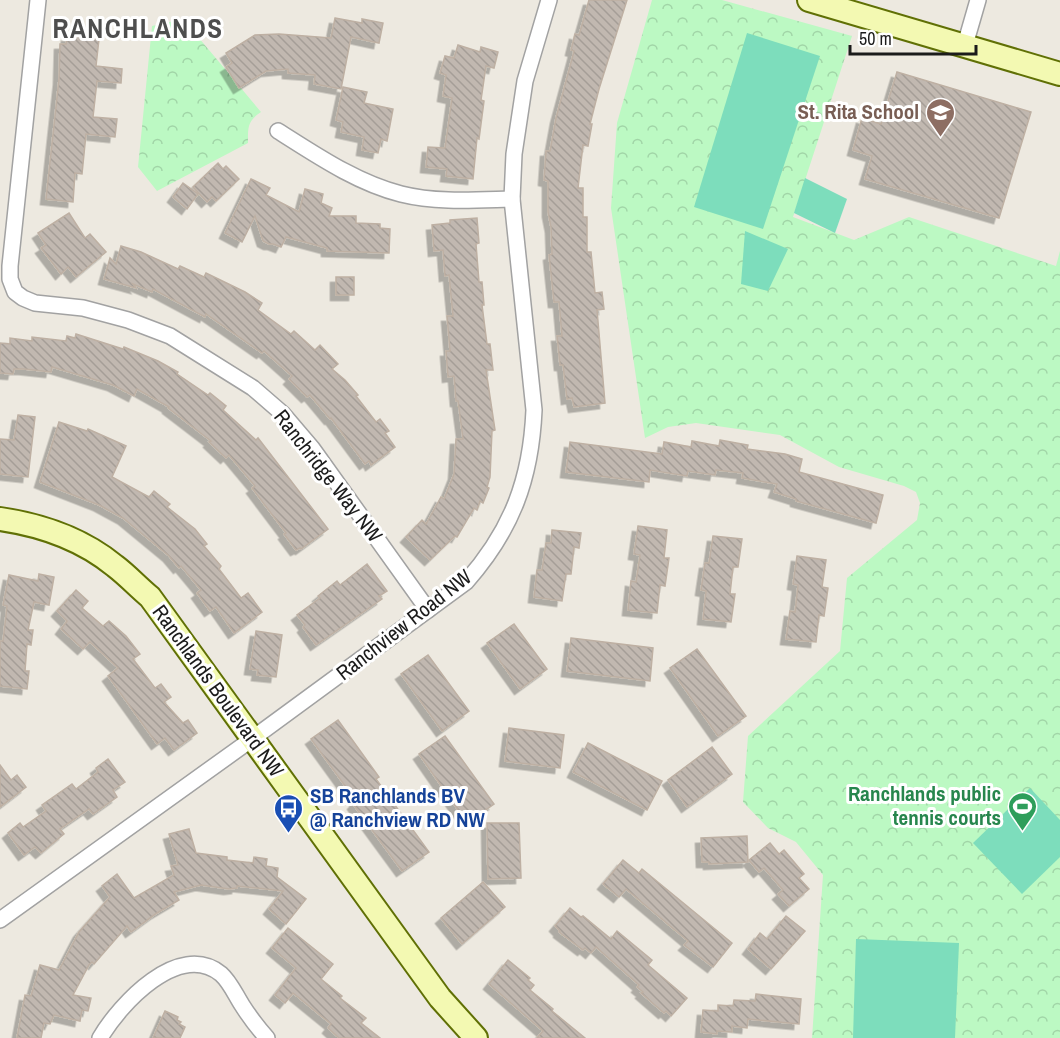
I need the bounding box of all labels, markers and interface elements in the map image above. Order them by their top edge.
district label: RANCHLANDS [52,10,224,46]
scale bar [850,18,976,56]
text: 50 m [859,26,892,51]
school or university icon: St. Rita School [924,96,956,138]
place label: St. Rita School [797,97,919,126]
street label: Ranchridge Way NW [267,403,390,549]
street label: Ranchview Road NW [330,562,478,687]
street label: Ranchlands Boulevard NW [146,599,291,783]
place label: Ranchlands public tennis courts [848,779,1001,832]
place label: SB Ranchlands BV @ Ranchview RD NW [310,781,485,834]
sports icon: Ranchlands public tennis courts [1006,790,1038,832]
bus stop icon: SB Ranchlands BV @ Ranchview RD NW [273,792,305,834]

